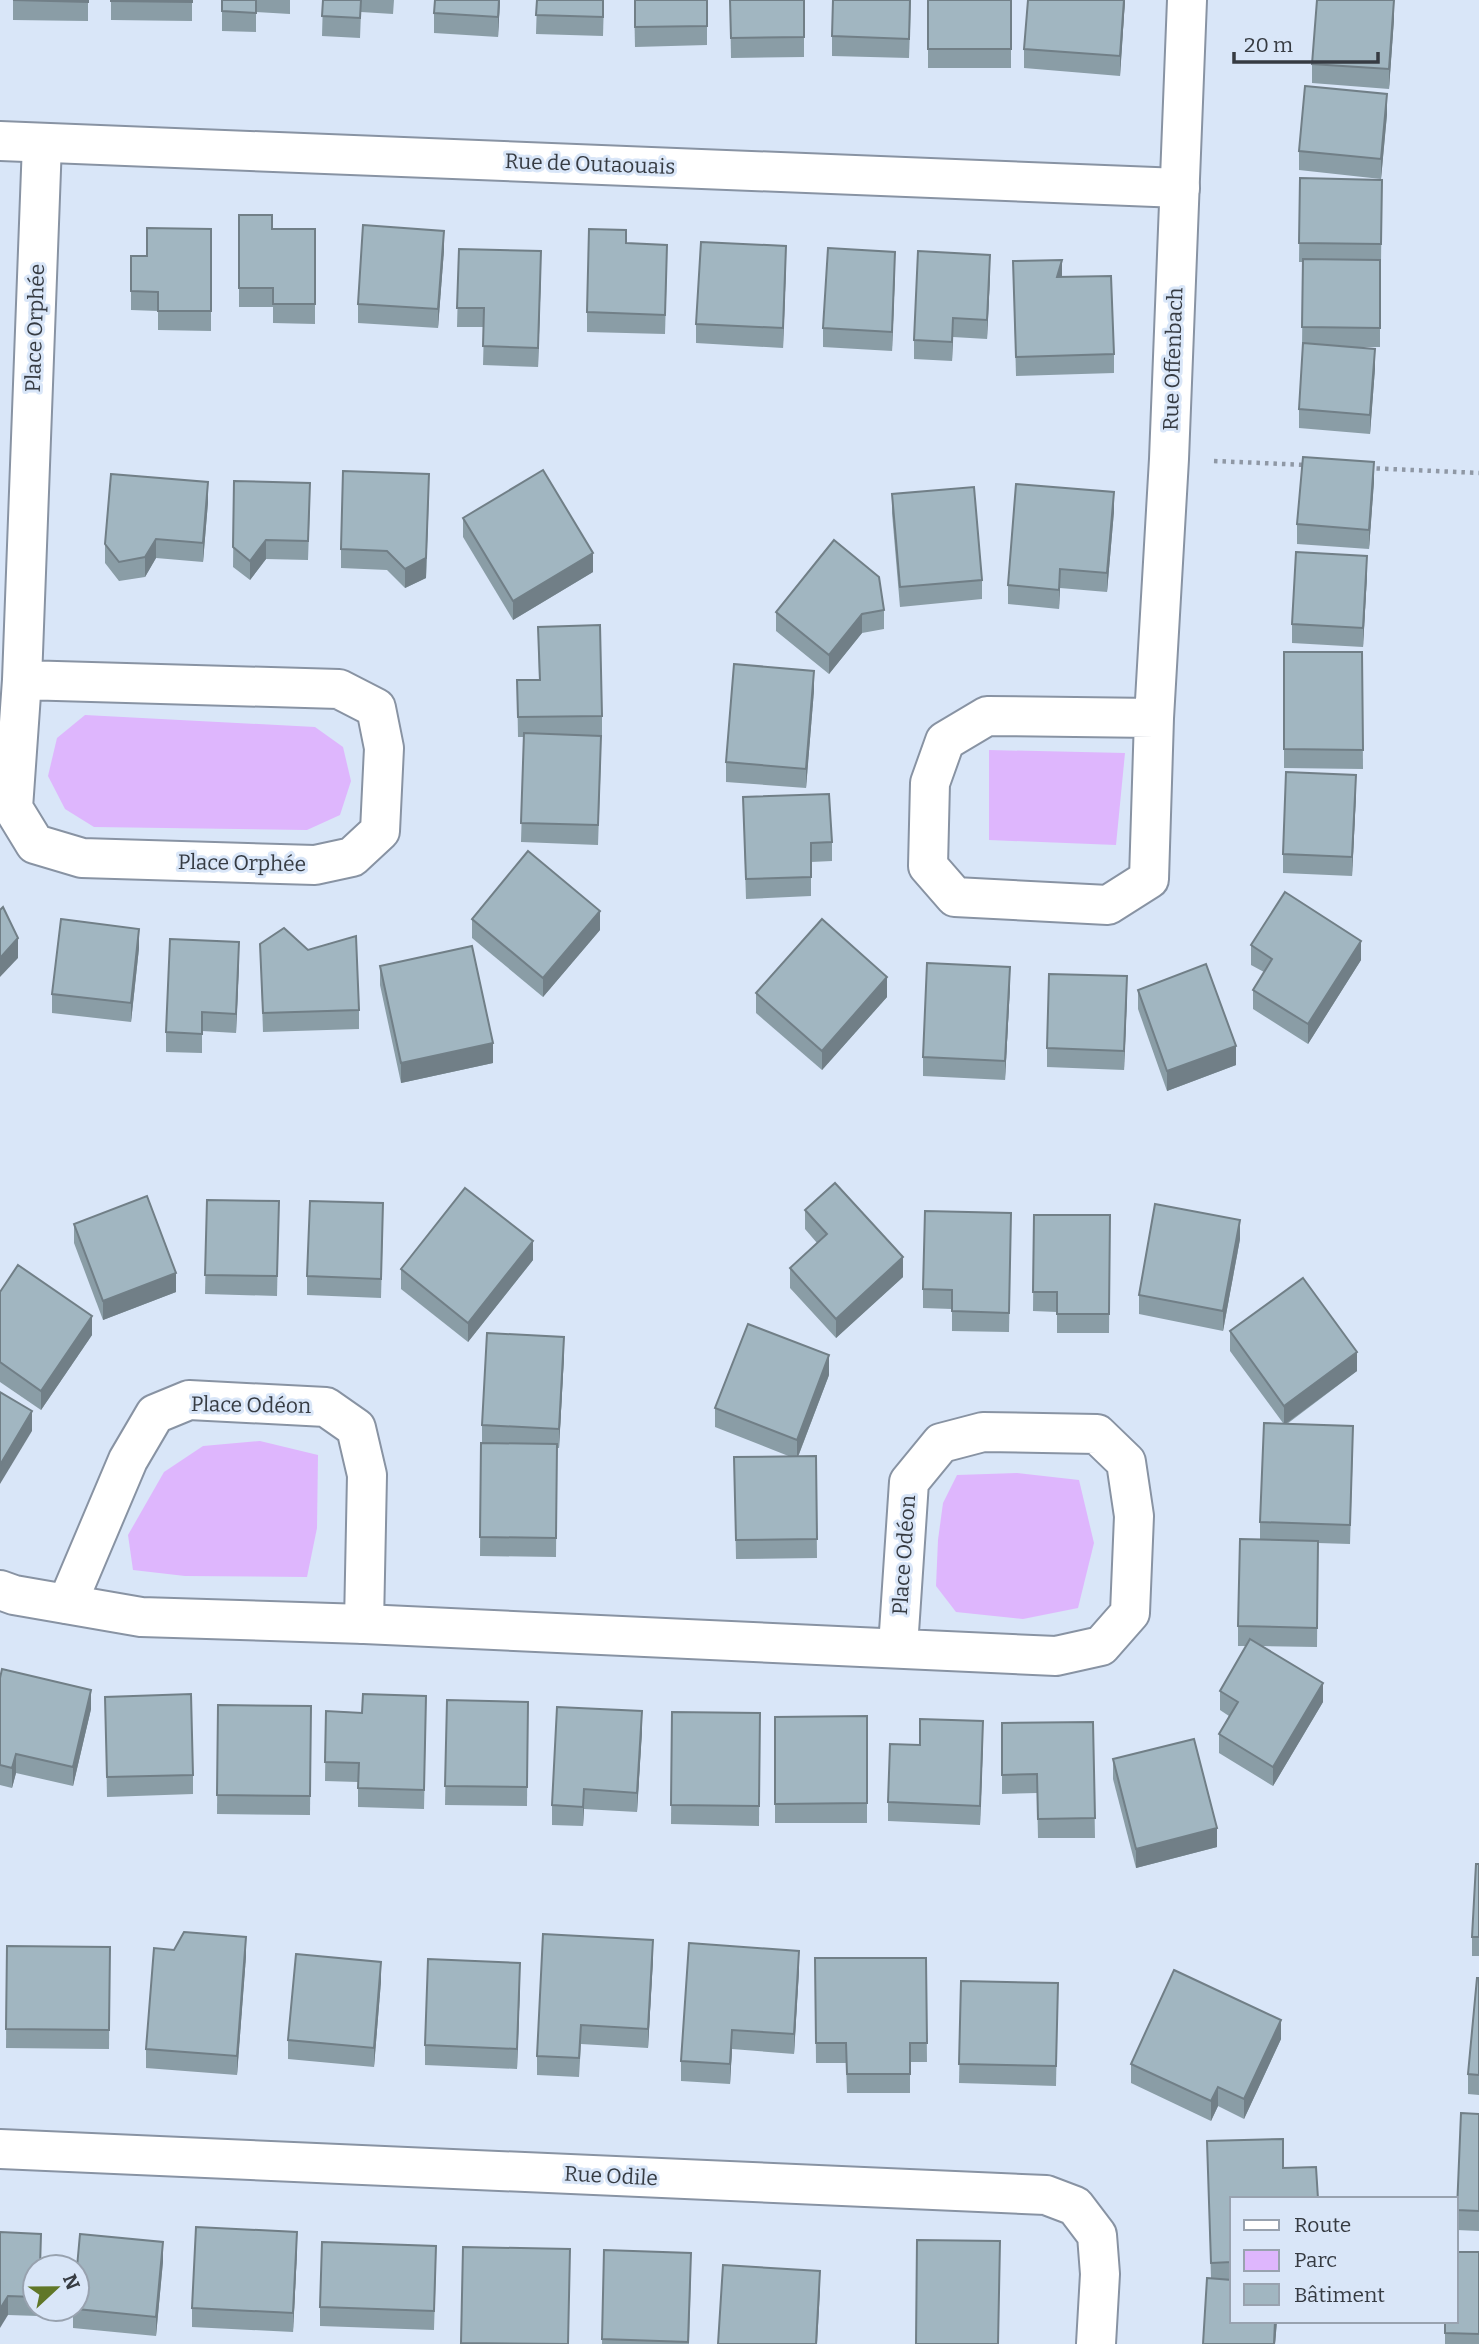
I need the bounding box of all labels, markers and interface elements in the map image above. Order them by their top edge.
scale bar [1234,21,1378,65]
text: 20 m [1244,32,1293,58]
street label: Rue de Outaouais [504,148,676,180]
street label: Place Orphée [20,263,50,393]
street label: Rue Offenbach [1158,287,1188,431]
street label: Place Orphée [178,849,306,877]
street label: Place Odéon [191,1391,311,1419]
street label: Place Odéon [887,1494,921,1616]
street label: Rue Odile [563,2161,659,2191]
legend [1230,2197,1458,2323]
text: Route [1294,2212,1351,2238]
text: Parc [1294,2247,1337,2273]
north arrow [21,2253,91,2323]
text: N [58,2271,85,2293]
text: Bâtiment [1294,2282,1385,2308]

